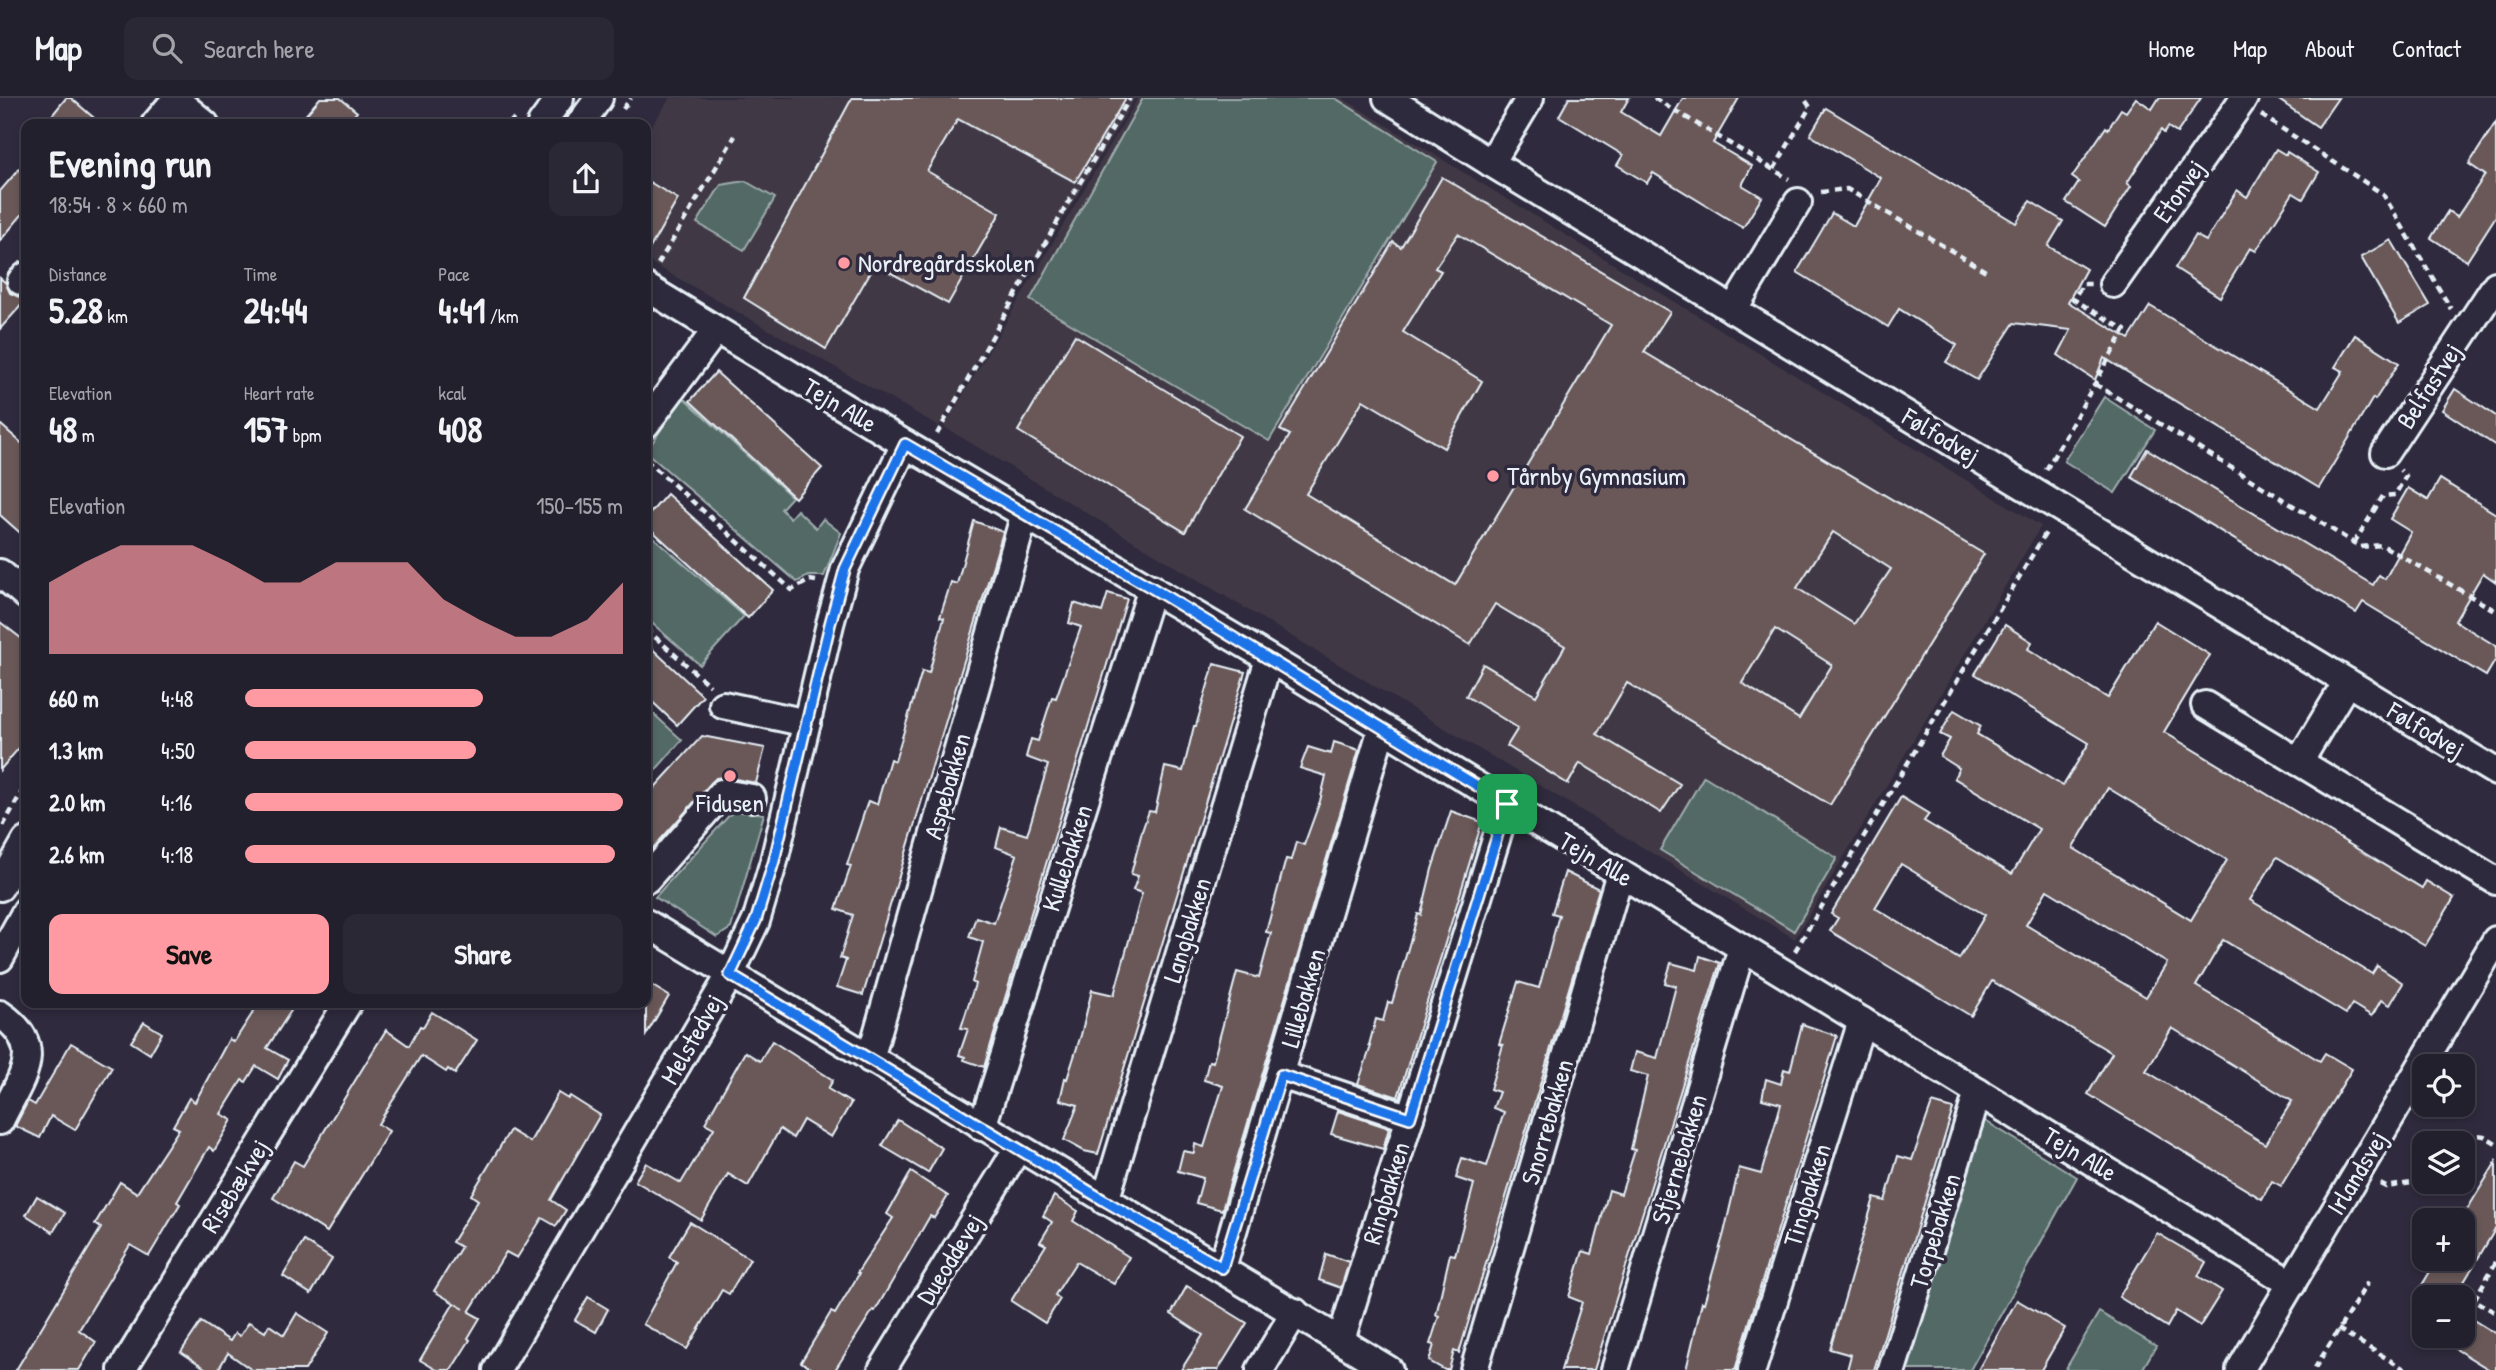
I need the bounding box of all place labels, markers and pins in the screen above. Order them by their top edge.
place label: Nordregårdsskolen [858,245,1035,280]
marker: Nordregårdsskolen [836,255,852,271]
place label: Tårnby Gymnasium [1507,458,1686,493]
marker: Tårnby Gymnasium [1485,468,1501,484]
marker: Fidusen [722,768,738,784]
pin [1477,774,1537,834]
place label: Fidusen [695,785,764,820]

